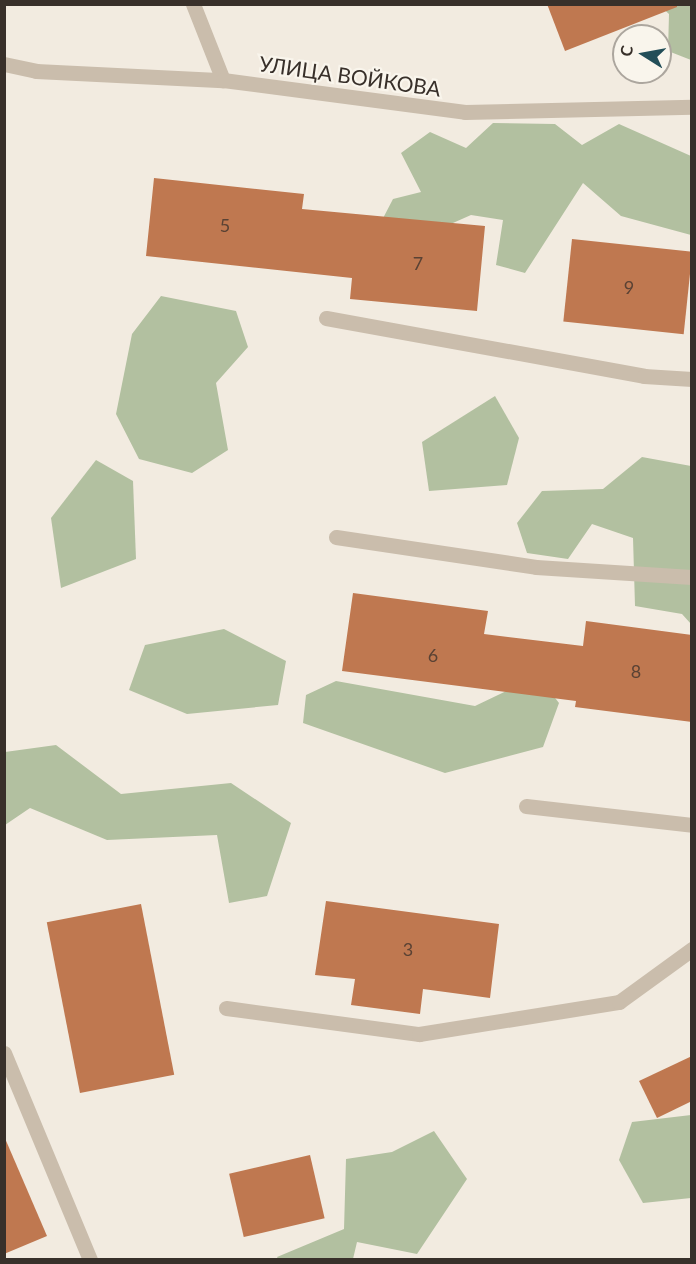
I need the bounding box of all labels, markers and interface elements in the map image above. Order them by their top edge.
north arrow [612,24,672,84]
text: С [615,44,636,58]
street label: УЛИЦА ВОЙКОВА [257,51,443,101]
house number: 5 [220,214,230,236]
house number: 7 [413,252,423,274]
house number: 9 [624,276,634,298]
house number: 6 [428,644,438,666]
house number: 8 [631,660,641,682]
house number: 3 [403,938,413,960]

